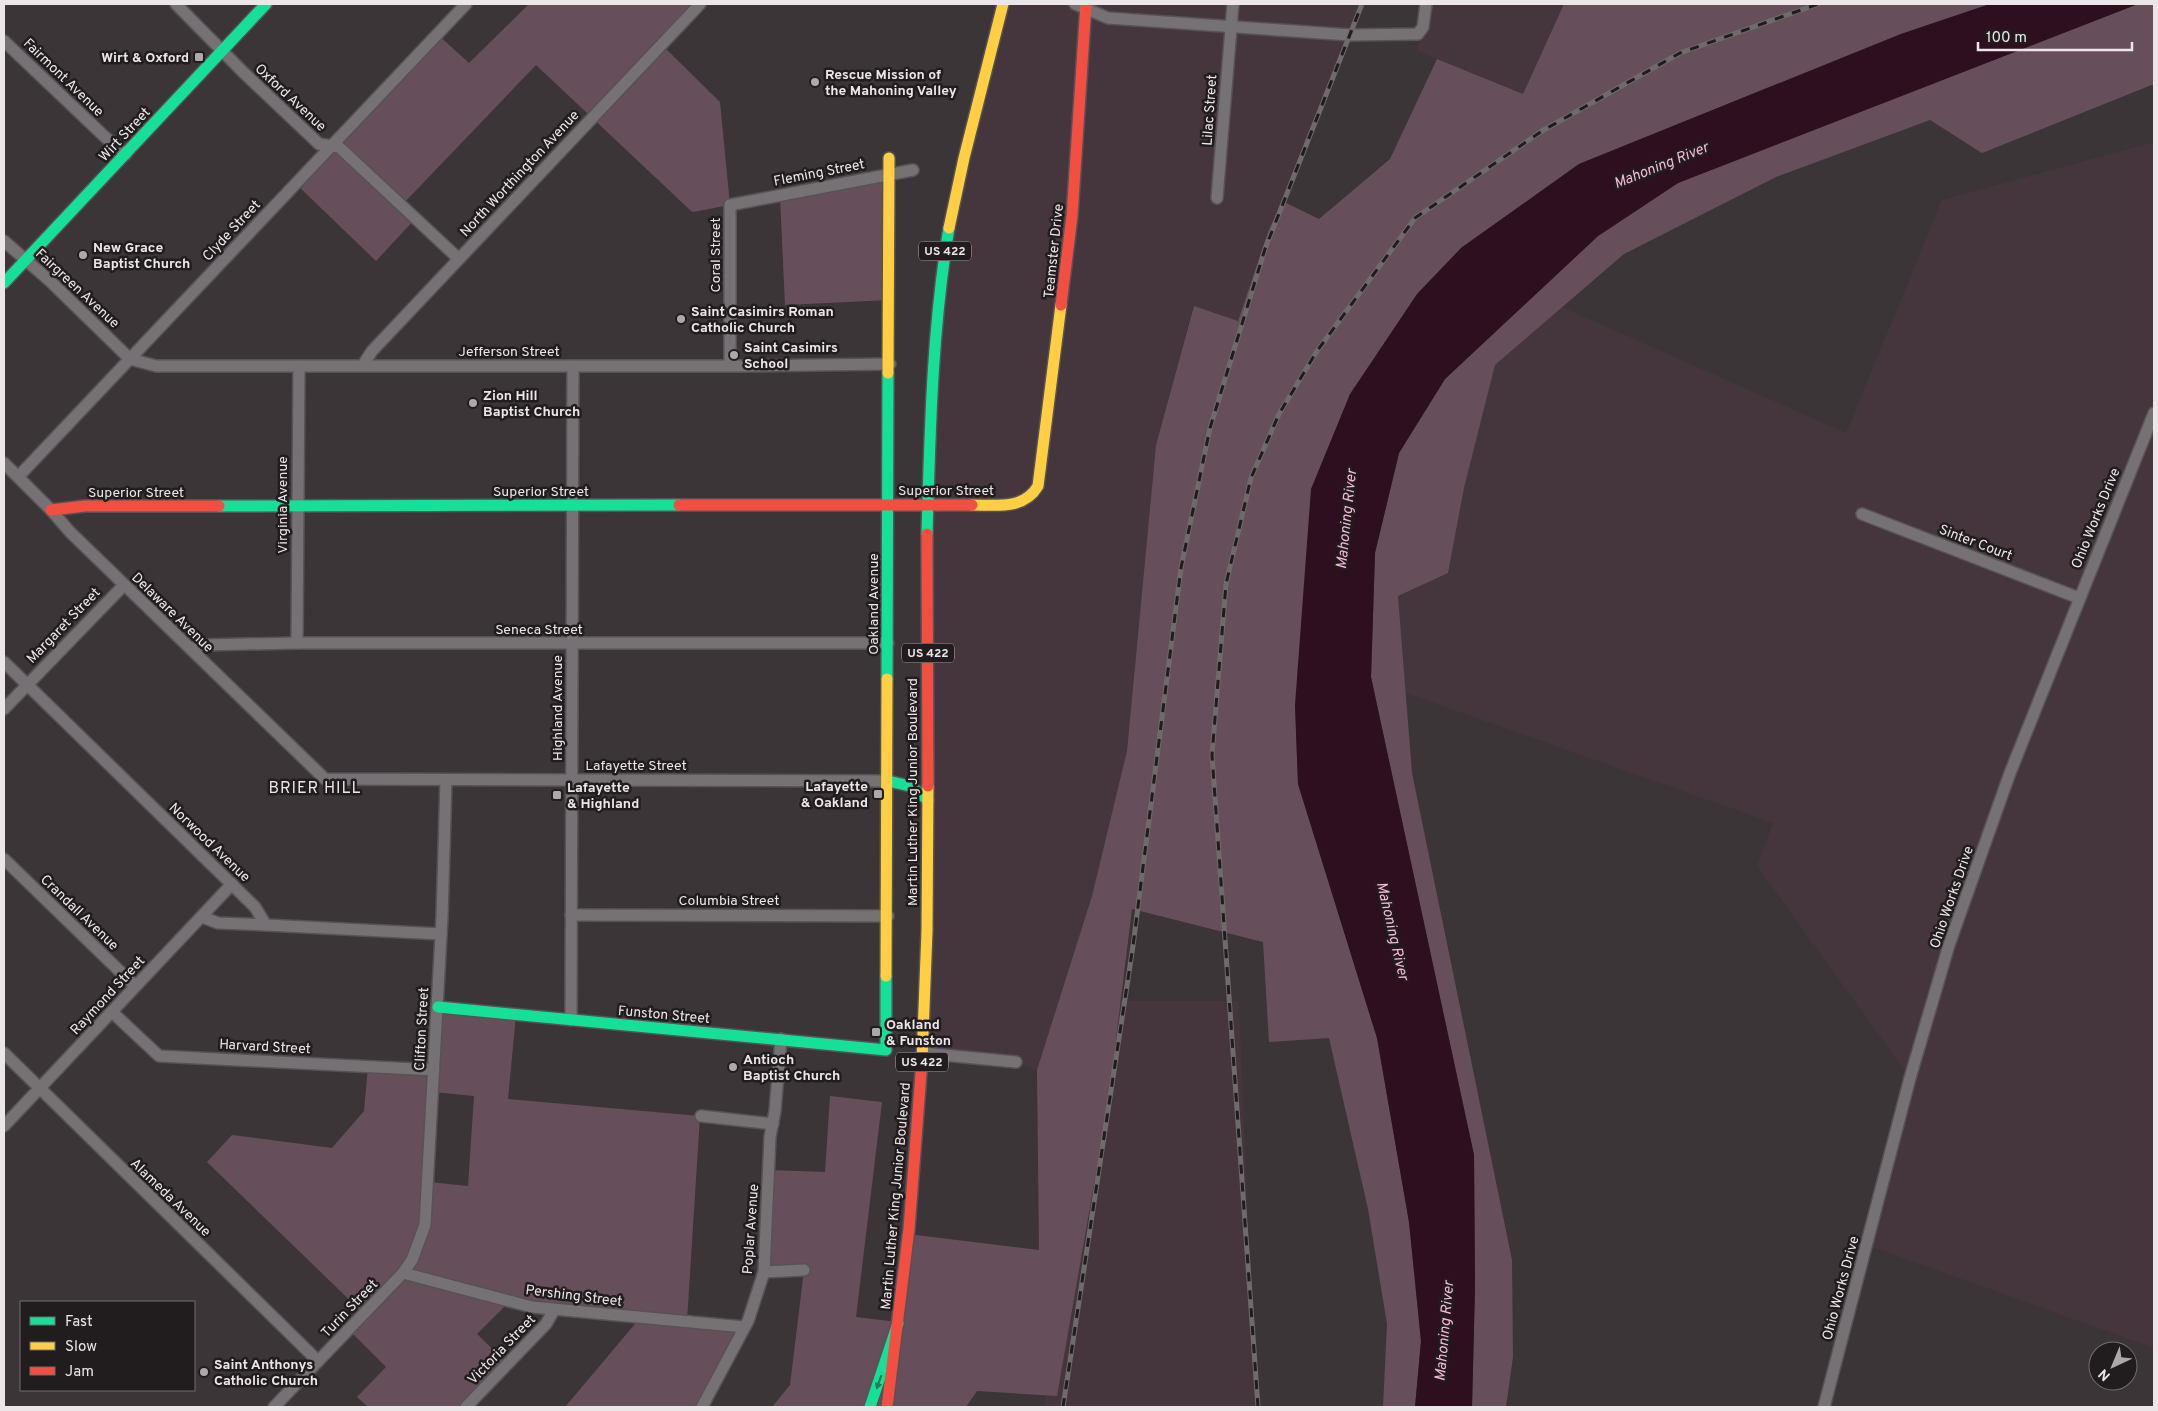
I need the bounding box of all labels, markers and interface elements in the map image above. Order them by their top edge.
scale bar [1978,20,2132,52]
text: 100 m [1986,29,2027,48]
street label: Fairmont Avenue [19,35,107,121]
place label: Wirt & Oxford [101,50,189,67]
marker: Wirt & Oxford [193,51,205,63]
street label: Oxford Avenue [251,61,329,136]
place label: Rescue Mission of the Mahoning Valley [825,67,957,100]
street label: Lilac Street [1200,74,1221,146]
marker: Rescue Mission of the Mahoning Valley [809,76,821,88]
street label: Wirt Street [96,104,155,166]
street label: North Worthington Avenue [457,107,583,241]
water label: Mahoning River [1611,138,1713,194]
street label: Fleming Street [772,156,866,191]
street label: Clyde Street [200,197,265,265]
street label: Teamster Drive [1041,203,1068,299]
street label: Coral Street [708,218,725,292]
place label: New Grace Baptist Church [93,240,190,273]
road number: US 422 [919,242,971,260]
street label: Fairgreen Avenue [31,246,123,332]
marker: New Grace Baptist Church [77,249,89,261]
place label: Saint Casimirs Roman Catholic Church [691,304,834,337]
marker: Saint Casimirs Roman Catholic Church [675,313,687,325]
place label: Saint Casimirs School [744,340,838,373]
street label: Jefferson Street [458,344,560,361]
marker: Saint Casimirs School [728,349,740,361]
place label: Zion Hill Baptist Church [483,388,580,421]
marker: Zion Hill Baptist Church [467,397,479,409]
street label: Virginia Avenue [275,456,292,554]
street label: Ohio Works Drive [2068,466,2124,571]
water label: Mahoning River [1333,467,1362,570]
street label: Superior Street [898,483,994,500]
street label: Superior Street [493,484,589,501]
street label: Superior Street [88,485,184,502]
street label: Sinter Court [1936,522,2014,565]
street label: Oakland Avenue [866,553,883,655]
street label: Delaware Avenue [127,570,216,657]
street label: Margaret Street [24,585,104,667]
street label: Seneca Street [495,622,583,639]
road number: US 422 [902,644,954,662]
street label: Highland Avenue [550,655,567,761]
street label: Martin Luther King Junior Boulevard [905,678,922,906]
street label: Lafayette Street [585,758,687,775]
district label: BRIER HILL [269,779,361,799]
place label: Lafayette & Oakland [801,779,868,812]
place label: Lafayette & Highland [567,780,639,813]
marker: Lafayette & Oakland [872,788,884,800]
marker: Lafayette & Highland [551,789,563,801]
street label: Norwood Avenue [165,800,253,886]
street label: Ohio Works Drive [1927,844,1978,951]
street label: Crandall Avenue [36,872,122,955]
water label: Mahoning River [1371,880,1412,984]
street label: Columbia Street [678,893,780,910]
street label: Raymond Street [67,953,149,1039]
street label: Clifton Street [412,987,433,1071]
street label: Funston Street [617,1003,711,1028]
place label: Oakland & Funston [886,1017,951,1050]
marker: Oakland & Funston [870,1026,882,1038]
street label: Harvard Street [219,1037,311,1058]
place label: Antioch Baptist Church [743,1052,840,1085]
road number: US 422 [896,1052,948,1072]
marker: Antioch Baptist Church [727,1061,739,1073]
street label: Martin Luther King Junior Boulevard [878,1082,915,1310]
street label: Alameda Avenue [126,1155,214,1241]
street label: Poplar Avenue [740,1183,763,1275]
street label: Ohio Works Drive [1819,1234,1864,1342]
street label: Turin Street [318,1276,382,1342]
water label: Mahoning River [1432,1279,1459,1382]
street label: Pershing Street [524,1282,623,1311]
legend [20,1301,195,1391]
street label: Victoria Street [465,1312,540,1389]
text: Fast [65,1313,93,1332]
text: Slow [65,1338,97,1357]
north arrow [2088,1341,2138,1391]
place label: Saint Anthonys Catholic Church [214,1357,318,1390]
text: Jam [65,1363,94,1382]
text: N [2095,1365,2115,1384]
marker: Saint Anthonys Catholic Church [198,1366,210,1378]
one-way arrow [874,1374,882,1389]

